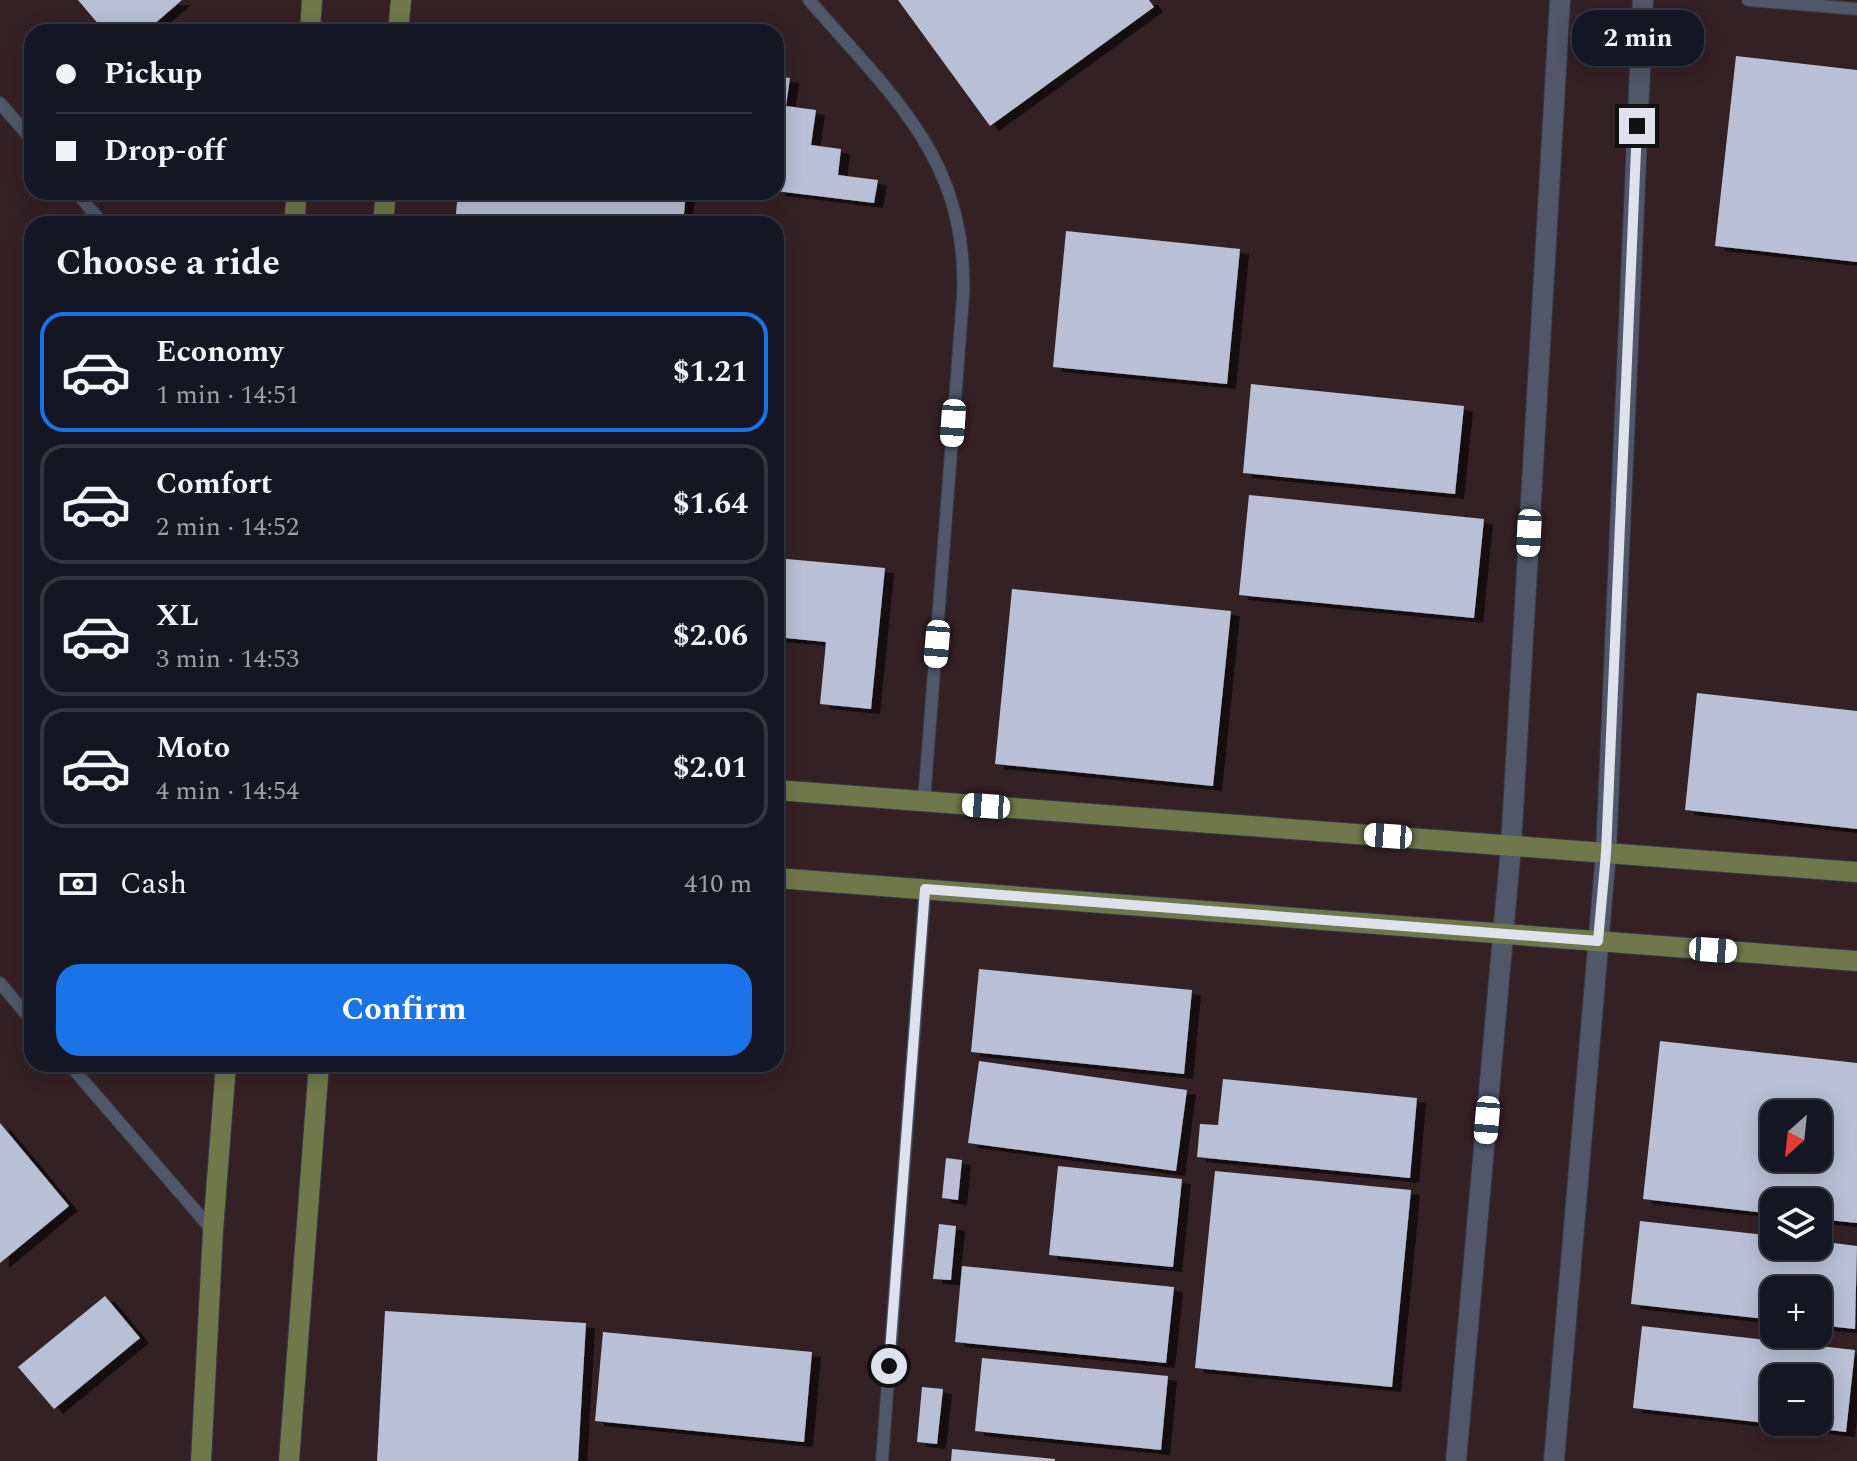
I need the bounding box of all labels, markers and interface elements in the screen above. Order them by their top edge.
callout: 2 min [1571,10,1703,66]
text: 2 min [1603,18,1673,58]
text: Pickup [104,51,202,97]
route end [1619,108,1655,144]
text: Drop-off [104,128,225,174]
text: Choose a ride [56,236,280,291]
text: Economy [156,329,283,375]
icon: car [60,336,132,408]
text: $1.21 [673,349,748,395]
text: 1 min · 14:51 [156,375,299,415]
car [939,398,967,448]
text: Comfort [156,461,272,507]
icon: car [60,468,132,540]
text: $1.64 [673,481,748,527]
text: 2 min · 14:52 [156,507,299,547]
car [1516,508,1542,558]
text: XL [156,593,199,639]
icon: car [60,600,132,672]
text: $2.06 [673,613,748,659]
car [923,619,951,669]
text: 3 min · 14:53 [156,639,299,679]
text: Moto [156,725,230,771]
icon: car [60,732,132,804]
text: $2.01 [673,745,748,791]
text: 4 min · 14:54 [156,771,299,811]
car [961,792,1011,820]
car [1363,822,1413,850]
text: Cash [120,861,187,907]
icon: cash [56,862,100,906]
text: 410 m [684,864,752,904]
car [1688,936,1738,964]
button: Confirm [56,964,752,1056]
car [1473,1095,1501,1145]
north arrow [1760,1100,1832,1172]
map controls [1760,1100,1832,1436]
button: layers [1760,1188,1832,1260]
button: + [1760,1276,1832,1348]
route start [871,1348,907,1384]
button: − [1760,1364,1832,1436]

